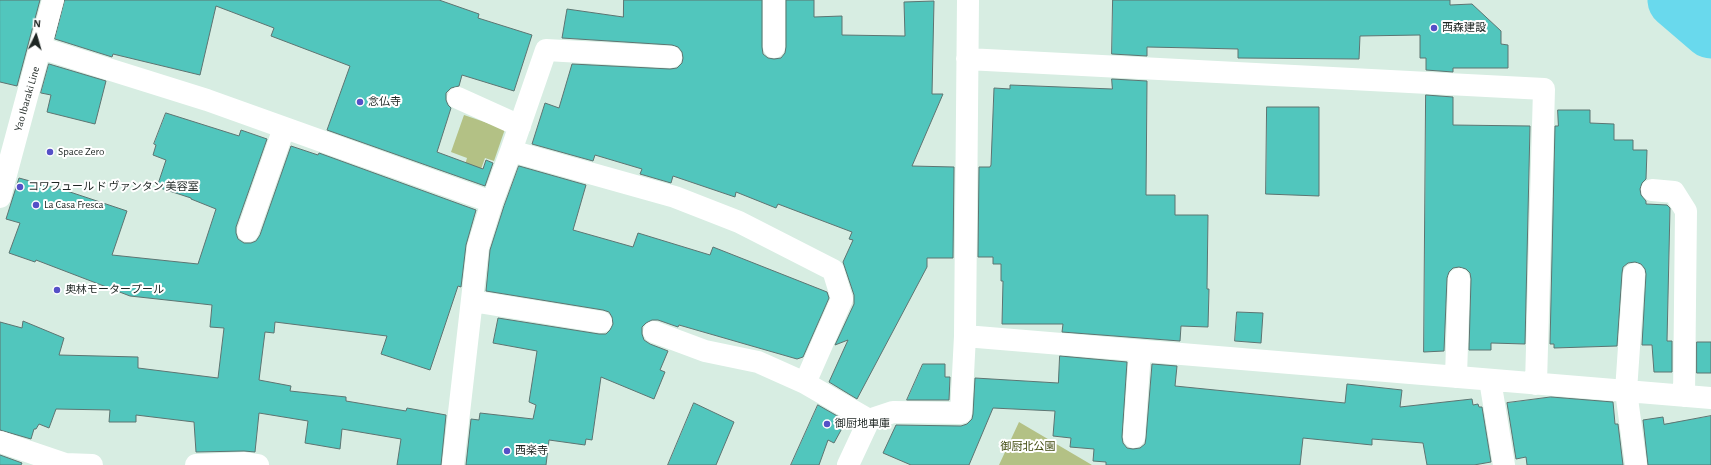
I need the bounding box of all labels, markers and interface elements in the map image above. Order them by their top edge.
north arrow [16,16,56,56]
text: N [33,18,41,29]
place label: 西森建設 [1442,21,1486,35]
marker: 西森建設 [1429,23,1439,33]
street label: Yao Ibaraki Line [11,65,43,133]
place label: 念仏寺 [368,95,401,109]
marker: 念仏寺 [355,97,365,107]
place label: Space Zero [58,145,105,159]
marker: Space Zero [45,147,55,157]
place label: コワフュール ド ヴァンタン 美容室 [28,180,198,194]
marker: コワフュール ド ヴァンタン 美容室 [15,182,25,192]
place label: La Casa Fresca [44,198,103,212]
marker: La Casa Fresca [31,200,41,210]
place label: 奥林モータープール [65,283,164,297]
marker: 奥林モータープール [52,285,62,295]
place label: 御厨地車庫 [835,417,890,431]
marker: 御厨地車庫 [822,419,832,429]
park label: 御厨北公園 [1001,440,1055,454]
place label: 西楽寺 [515,444,548,458]
marker: 西楽寺 [502,446,512,456]

